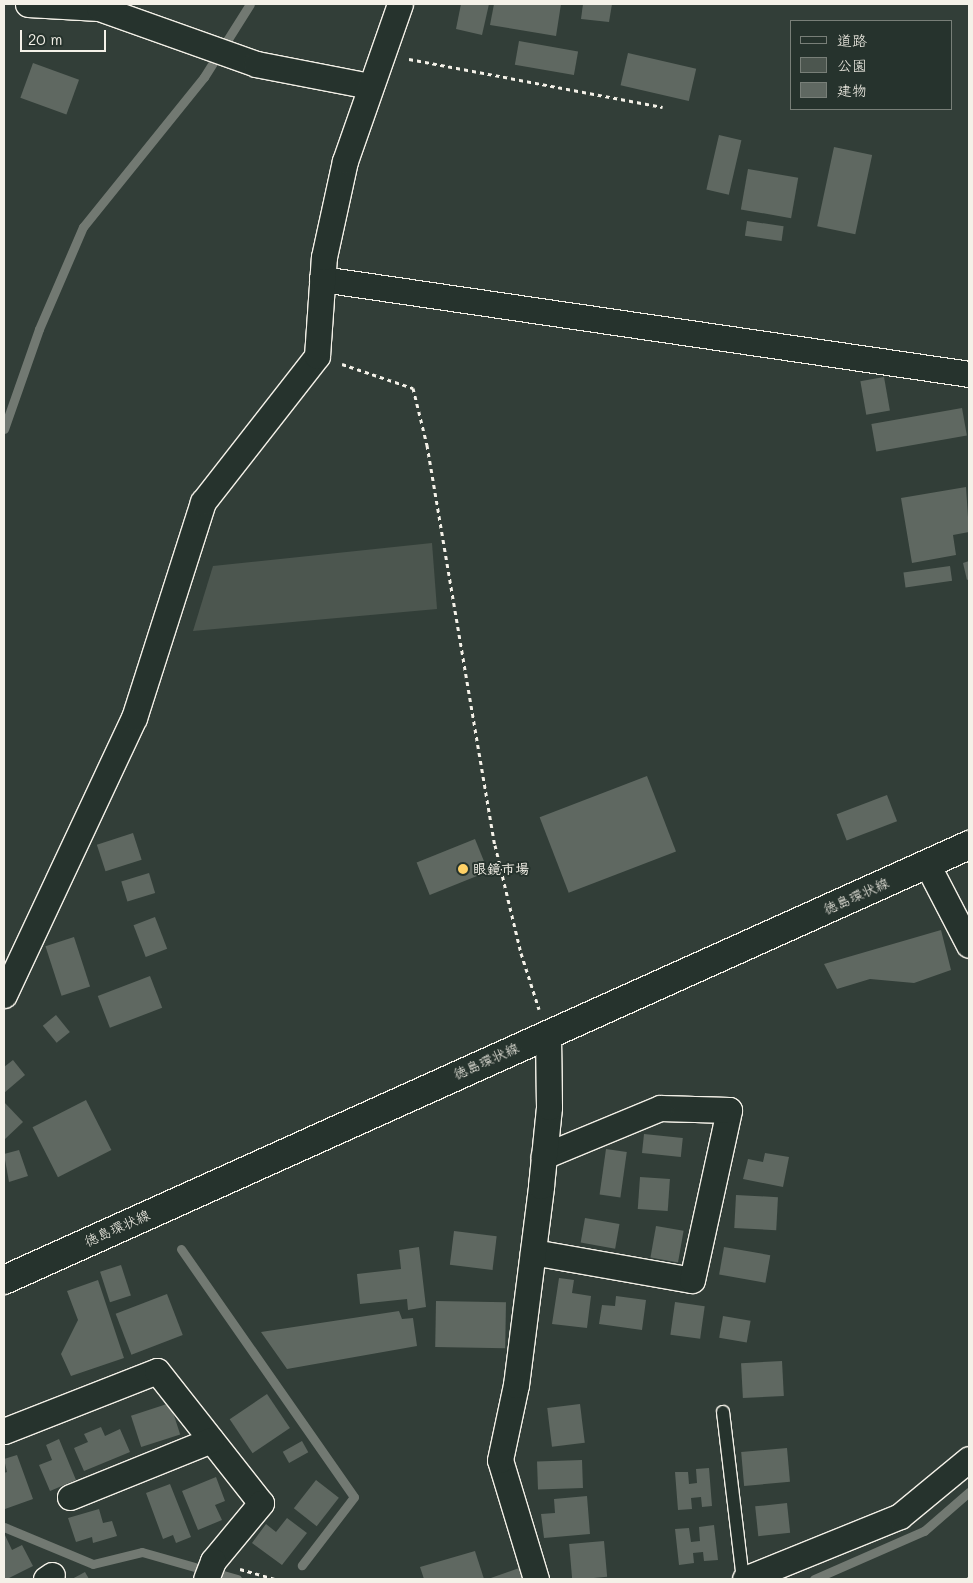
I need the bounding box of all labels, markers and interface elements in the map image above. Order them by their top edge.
scale bar [22,20,109,52]
legend [790,20,953,110]
text: 20 m [28,29,62,49]
text: 道路 [837,30,867,50]
text: 公園 [837,55,867,75]
text: 建物 [837,80,867,100]
place label: 眼鏡市場 [473,861,529,877]
marker: 眼鏡市場 [457,863,469,875]
street label: 徳島環状線 [821,874,891,918]
street label: 徳島環状線 [451,1039,521,1083]
street label: 徳島環状線 [82,1206,152,1250]

